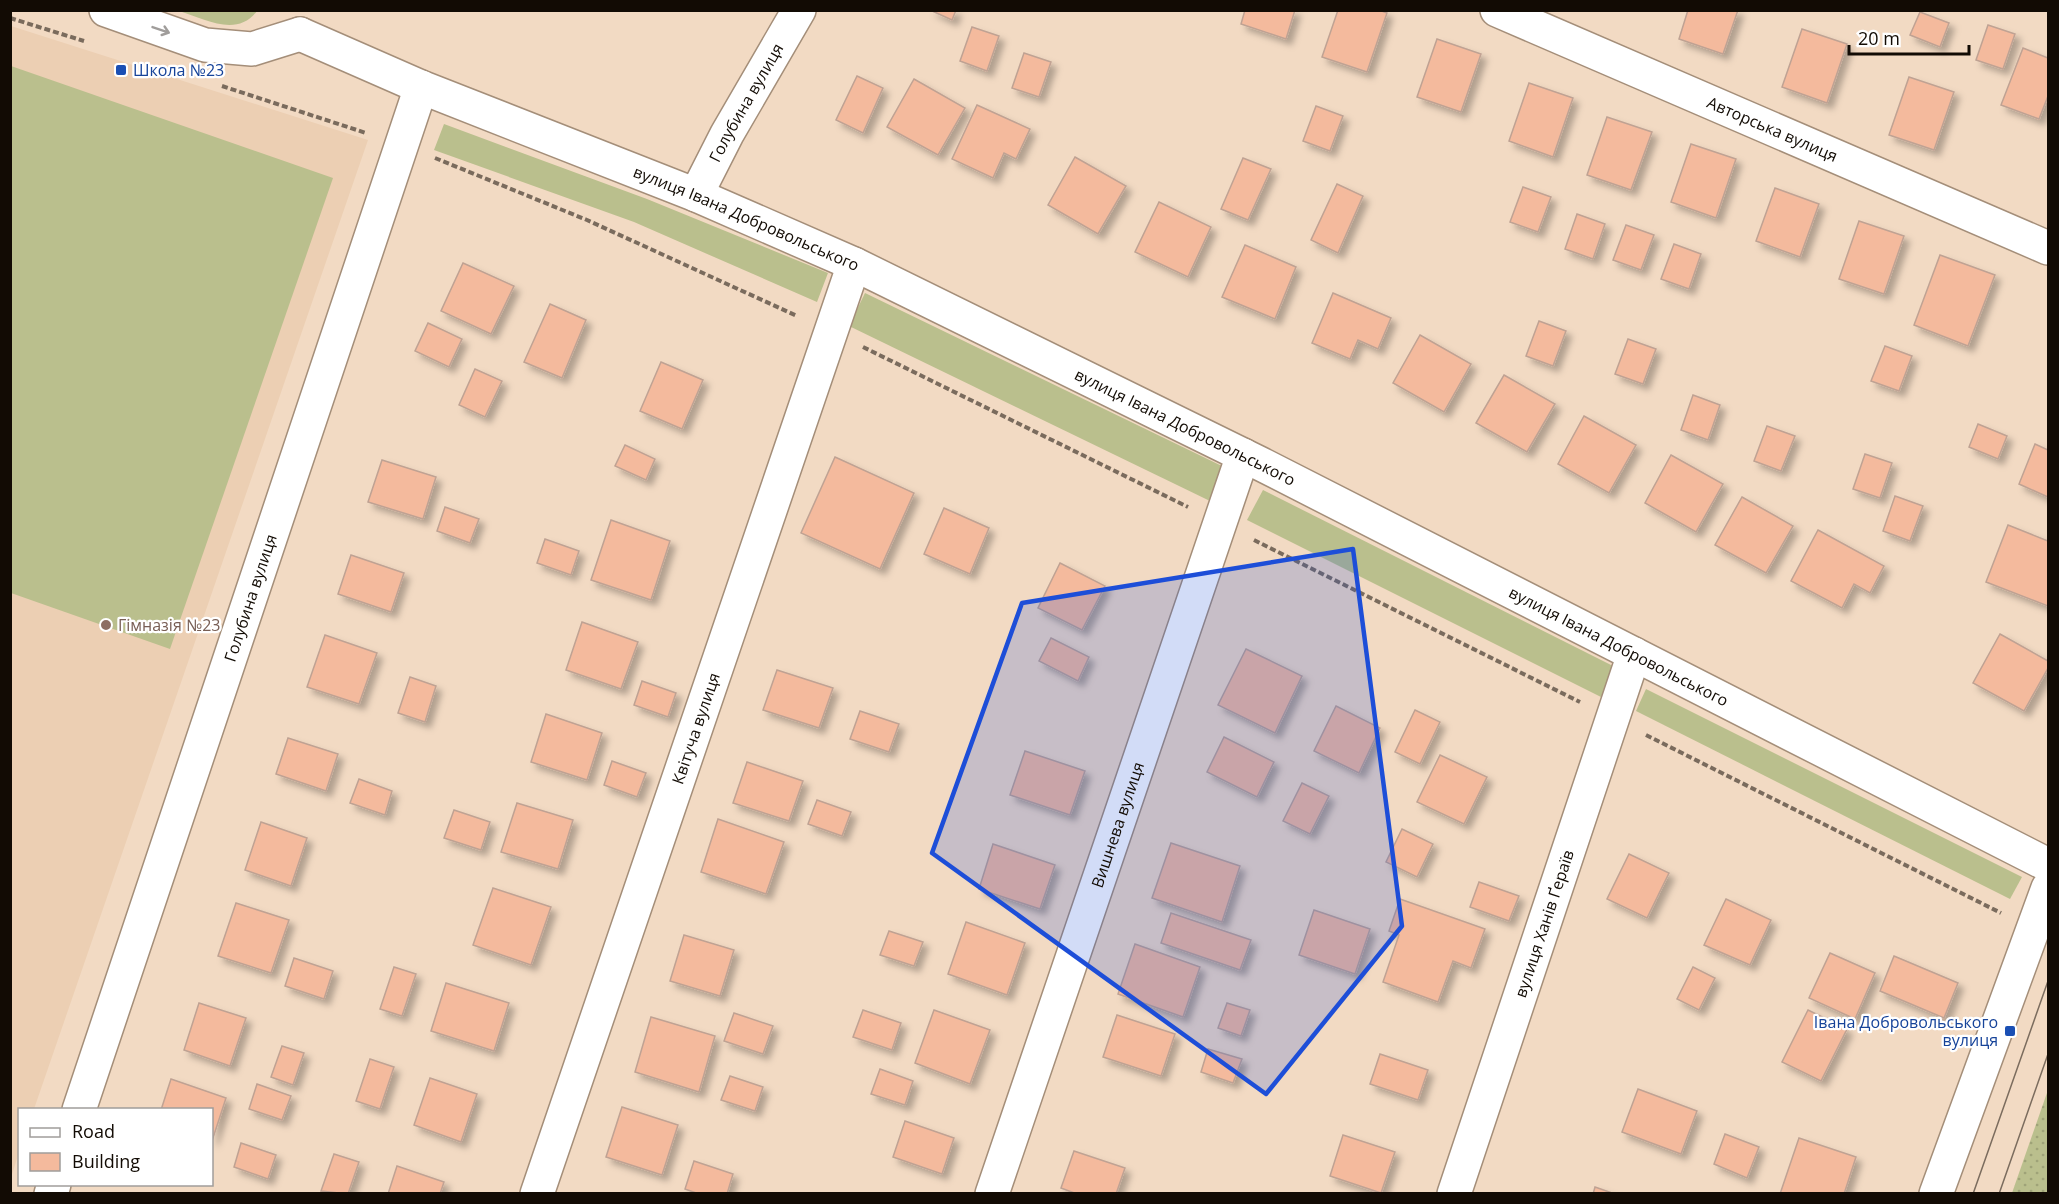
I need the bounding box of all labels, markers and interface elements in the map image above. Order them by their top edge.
scale bar [1849,18,1969,56]
one-way arrow [151,25,170,36]
text: 20 m [1858,26,1900,50]
street label: Голубина вулиця [704,39,788,166]
place label: Школа №23 [133,59,224,81]
marker: Школа №23 [114,63,128,77]
street label: Авторська вулиця [1704,91,1841,167]
street label: вулиця Івана Добровольського [630,160,863,276]
street label: вулиця Івана Добровольського [1071,363,1299,491]
street label: Голубина вулиця [219,531,282,665]
street label: вулиця Івана Добровольського [1505,581,1732,711]
place label: Гімназія №23 [118,614,221,636]
marker: Гімназія №23 [99,618,113,632]
street label: Квітуча вулиця [666,670,725,787]
street label: Вишнева вулиця [1086,759,1149,891]
street label: вулиця Ханів Ґераїв [1509,847,1579,1000]
place label: Івана Добровольського вулиця [1814,1011,1998,1051]
marker: Івана Добровольського вулиця [2003,1024,2017,1038]
legend [18,1108,213,1186]
text: Road [72,1119,115,1143]
text: Building [72,1149,140,1173]

